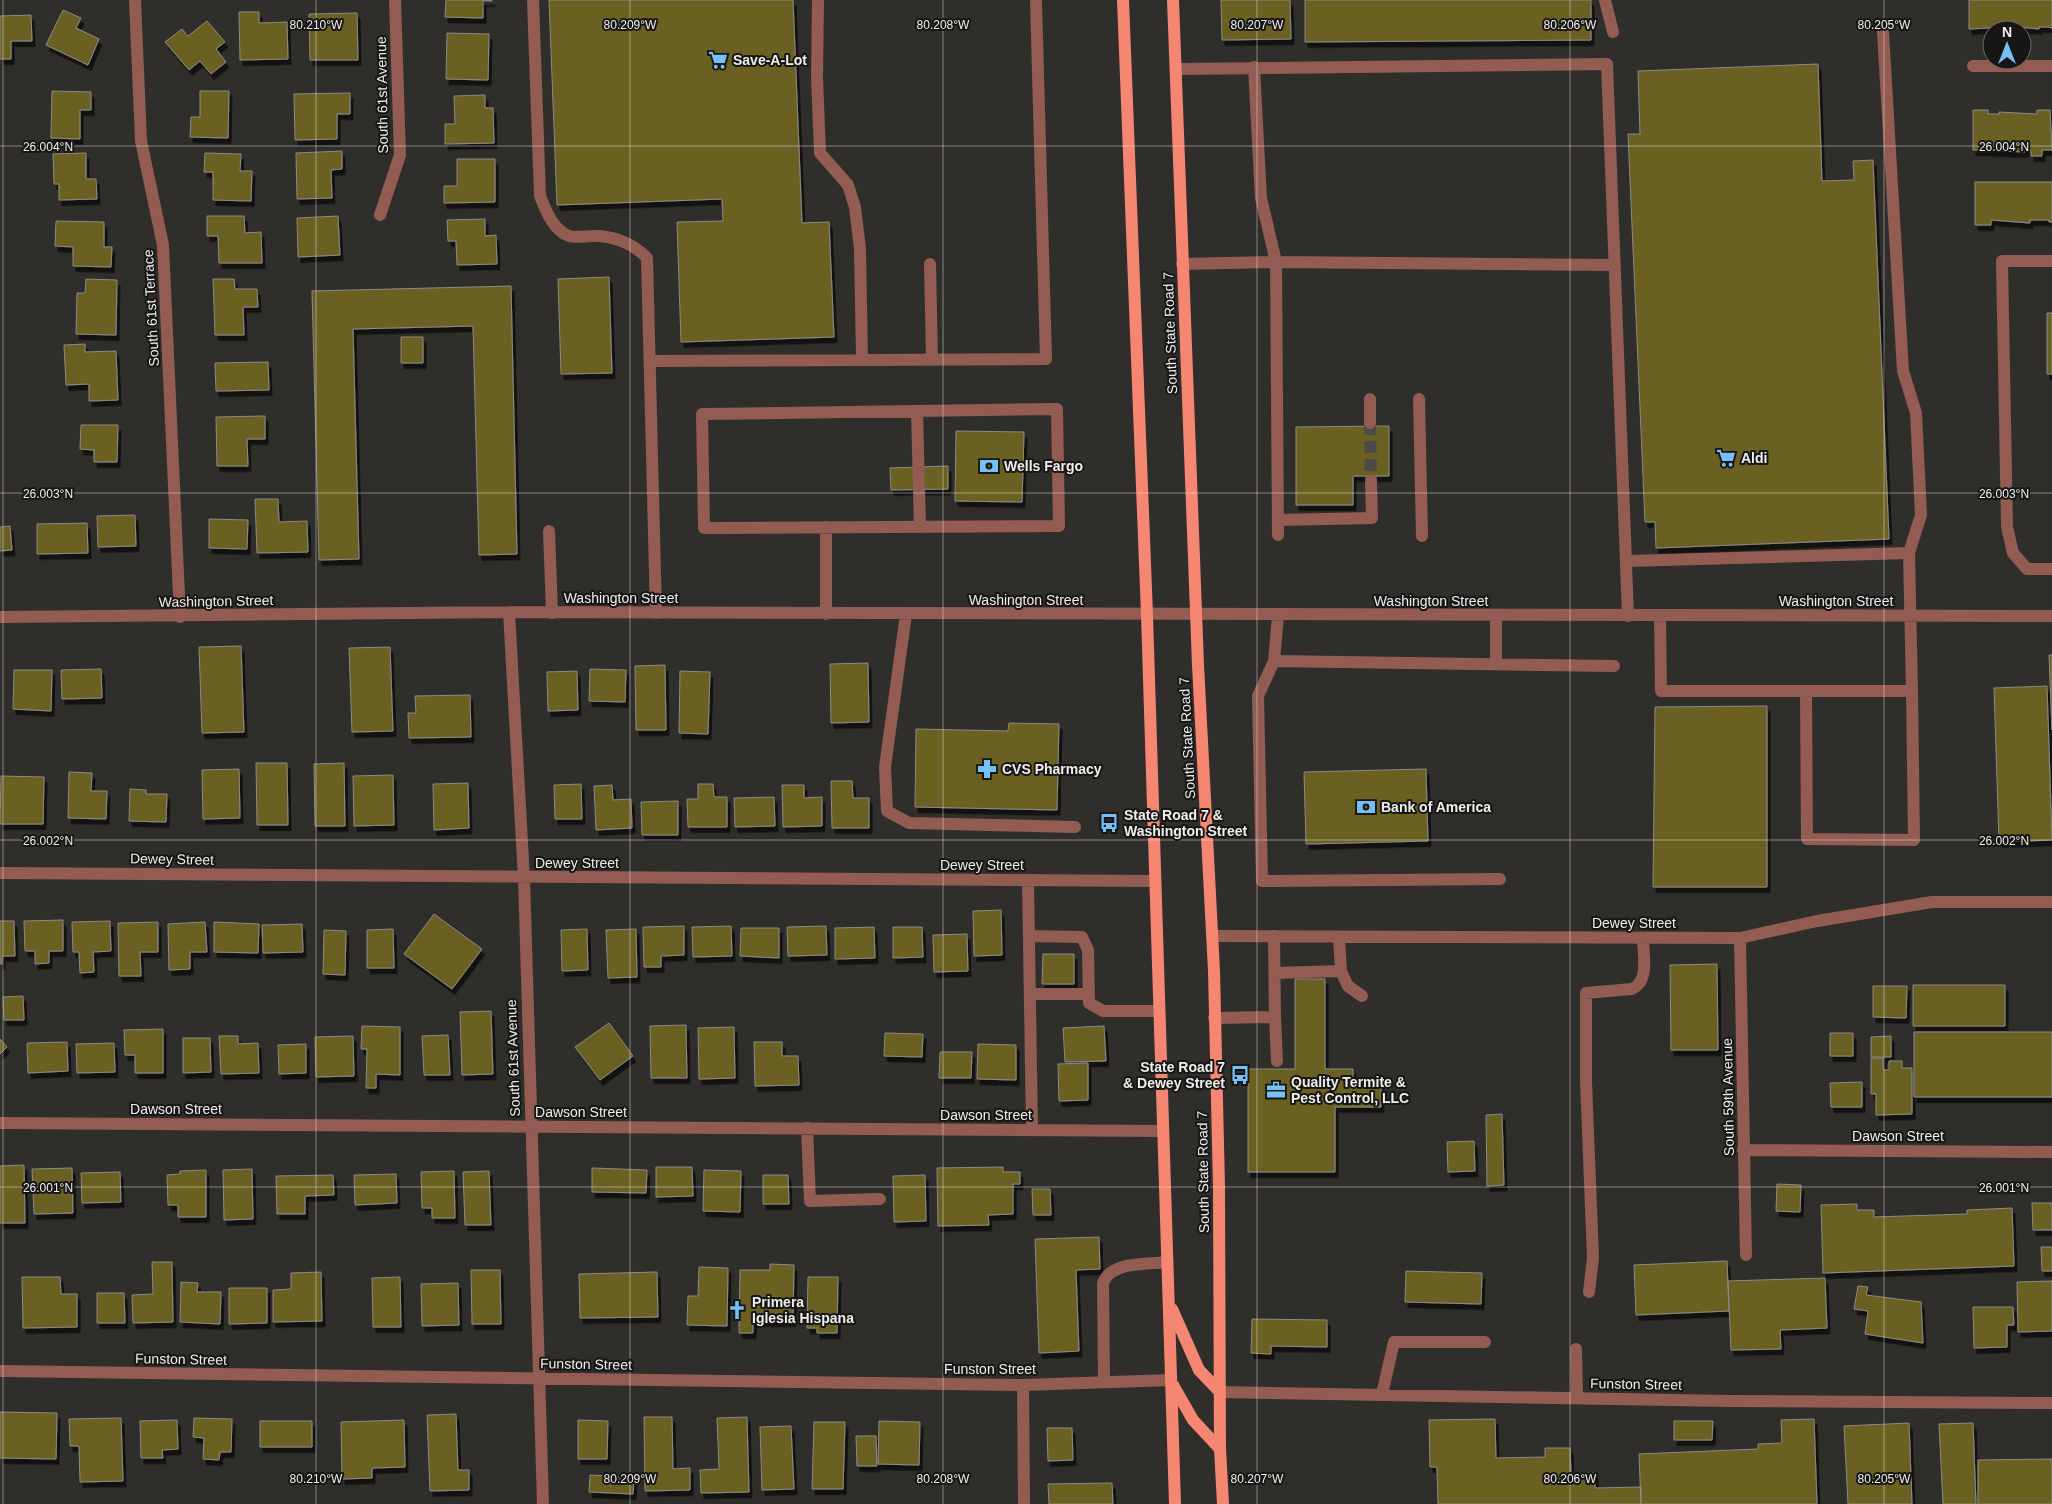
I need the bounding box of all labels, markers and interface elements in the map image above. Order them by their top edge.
text: 80.210°W [290,18,343,32]
text: 80.209°W [604,18,657,32]
text: 80.208°W [917,18,970,32]
text: 80.207°W [1231,18,1284,32]
text: 80.206°W [1544,18,1597,32]
text: 80.205°W [1858,18,1911,32]
north arrow [1982,20,2032,70]
text: N [2002,24,2012,40]
street label: South 61st Avenue [373,36,391,154]
supermarket icon: Save-A-Lot [707,49,729,71]
place label: Save-A-Lot [733,52,807,68]
text: 26.004°N [23,140,73,154]
text: 26.004°N [1979,140,2029,154]
street label: South 61st Terrace [140,249,162,367]
street label: South State Road 7 [1160,271,1180,394]
supermarket icon: Aldi [1715,447,1737,469]
place label: Aldi [1741,450,1767,466]
bank icon: Wells Fargo [978,455,1000,477]
place label: Wells Fargo [1004,458,1083,474]
text: 26.003°N [23,487,73,501]
text: 26.003°N [1979,487,2029,501]
street label: Washington Street [564,590,678,606]
street label: Washington Street [159,592,274,610]
street label: Washington Street [969,592,1083,608]
street label: Washington Street [1374,593,1488,609]
street label: Washington Street [1779,593,1893,609]
street label: South State Road 7 [1176,676,1198,799]
pharmacy icon: CVS Pharmacy [976,758,998,780]
place label: CVS Pharmacy [1002,761,1102,777]
bank icon: Bank of America [1355,796,1377,818]
place label: Bank of America [1381,799,1491,815]
place label: State Road 7 & Washington Street [1124,807,1247,839]
bus stop icon: State Road 7 & Washington Street [1098,812,1120,834]
text: 26.002°N [23,834,73,848]
text: 26.002°N [1979,834,2029,848]
street label: Dewey Street [130,850,214,868]
street label: Dewey Street [535,855,619,871]
street label: Dewey Street [940,857,1024,873]
street label: Dewey Street [1592,915,1676,931]
street label: South 61st Avenue [503,999,523,1117]
street label: South 59th Avenue [1719,1038,1737,1156]
place label: State Road 7 & Dewey Street [1123,1059,1225,1091]
bus stop icon: State Road 7 & Dewey Street [1229,1064,1251,1086]
place label: Quality Termite & Pest Control, LLC [1291,1074,1409,1106]
office icon: Quality Termite & Pest Control, LLC [1265,1079,1287,1101]
street label: Dawson Street [130,1101,222,1117]
street label: Dawson Street [535,1104,627,1120]
street label: Dawson Street [940,1107,1032,1123]
street label: South State Road 7 [1194,1111,1212,1233]
street label: Dawson Street [1852,1128,1944,1144]
text: 26.001°N [23,1181,73,1195]
text: 26.001°N [1979,1181,2029,1195]
place label: Primera Iglesia Hispana [752,1294,854,1326]
church icon: Primera Iglesia Hispana [726,1299,748,1321]
street label: Funston Street [135,1350,227,1368]
street label: Funston Street [540,1355,632,1373]
street label: Funston Street [944,1361,1036,1377]
street label: Funston Street [1590,1375,1682,1393]
text: 80.210°W [290,1472,343,1486]
text: 80.209°W [604,1472,657,1486]
text: 80.208°W [917,1472,970,1486]
text: 80.207°W [1231,1472,1284,1486]
text: 80.206°W [1544,1472,1597,1486]
text: 80.205°W [1858,1472,1911,1486]

